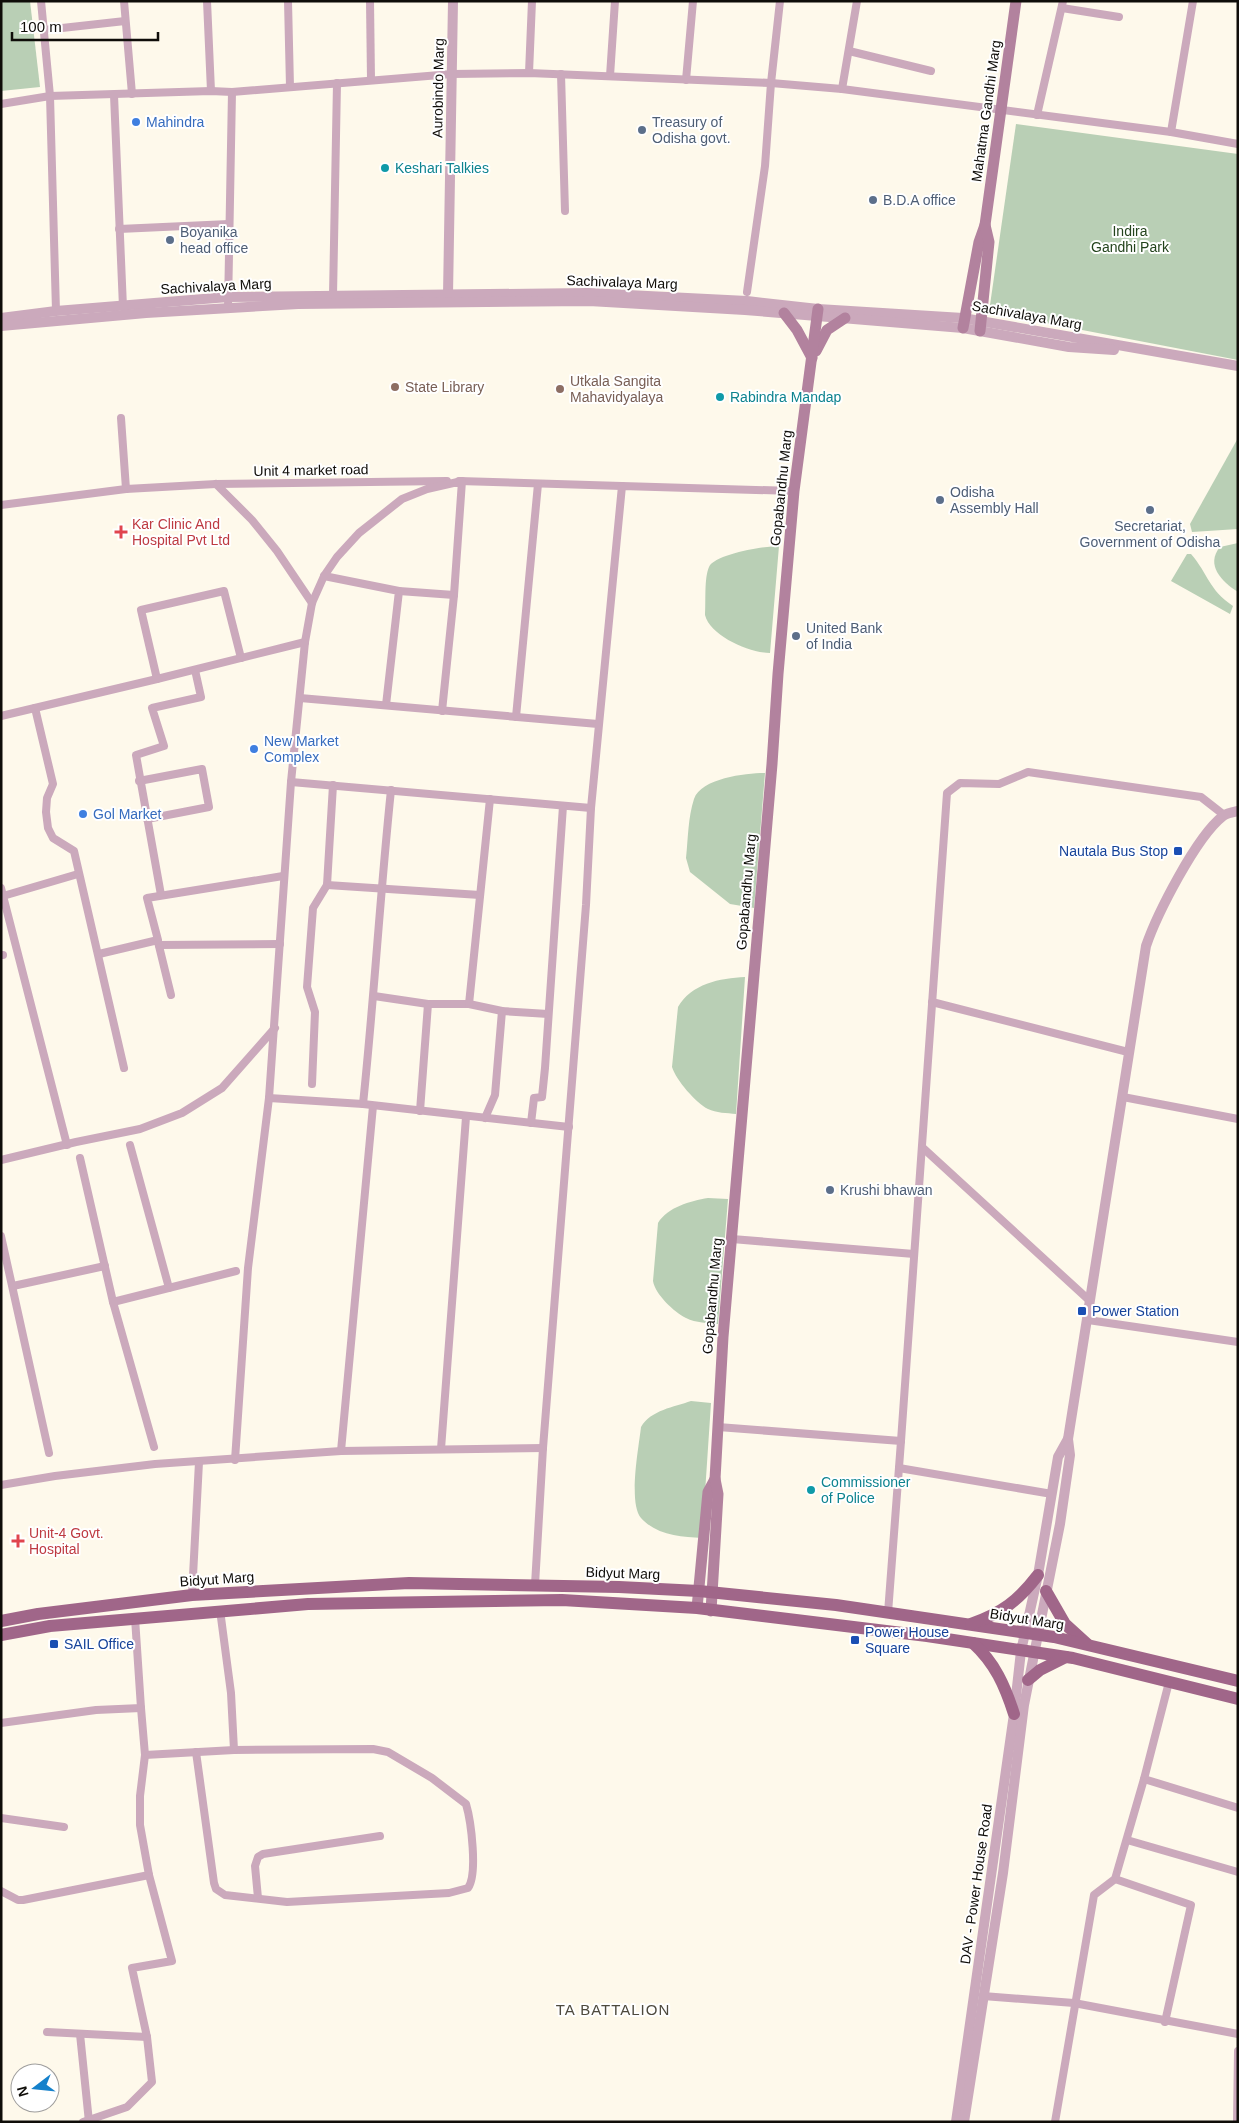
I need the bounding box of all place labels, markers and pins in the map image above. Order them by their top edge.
place label: Mahindra [146,114,205,130]
place label: Treasury of Odisha govt. [652,114,731,146]
marker: Mahindra [130,116,142,128]
marker: Treasury of Odisha govt. [636,124,648,136]
place label: Keshari Talkies [395,160,489,176]
marker: Keshari Talkies [379,162,391,174]
place label: B.D.A office [883,192,956,208]
marker: B.D.A office [867,194,879,206]
place label: Boyanika head office [180,224,248,256]
marker: Boyanika head office [164,234,176,246]
place label: Utkala Sangita Mahavidyalaya [570,373,664,405]
place label: State Library [405,379,484,395]
marker: State Library [389,381,401,393]
marker: Utkala Sangita Mahavidyalaya [554,383,566,395]
place label: Rabindra Mandap [730,389,842,405]
marker: Rabindra Mandap [714,391,726,403]
place label: Odisha Assembly Hall [950,484,1039,516]
marker: Odisha Assembly Hall [934,494,946,506]
marker: Secretariat, Government of Odisha [1144,504,1156,516]
place label: Kar Clinic And Hospital Pvt Ltd [132,516,230,548]
place label: Secretariat, Government of Odisha [1080,518,1221,550]
marker: Kar Clinic And Hospital Pvt Ltd [114,525,128,539]
place label: United Bank of India [806,620,883,652]
marker: United Bank of India [790,630,802,642]
place label: New Market Complex [264,733,339,765]
marker: New Market Complex [248,743,260,755]
place label: Gol Market [93,806,162,822]
marker: Gol Market [77,808,89,820]
place label: Nautala Bus Stop [1059,843,1168,859]
marker: Nautala Bus Stop [1172,845,1184,857]
place label: Krushi bhawan [840,1182,933,1198]
marker: Krushi bhawan [824,1184,836,1196]
place label: Power Station [1092,1303,1179,1319]
marker: Power Station [1076,1305,1088,1317]
place label: Commissioner of Police [821,1474,911,1506]
marker: Commissioner of Police [805,1484,817,1496]
place label: Unit-4 Govt. Hospital [29,1525,104,1557]
marker: Unit-4 Govt. Hospital [11,1534,25,1548]
place label: Power House Square [865,1624,949,1656]
marker: Power House Square [849,1634,861,1646]
place label: SAIL Office [64,1636,134,1652]
marker: SAIL Office [48,1638,60,1650]

